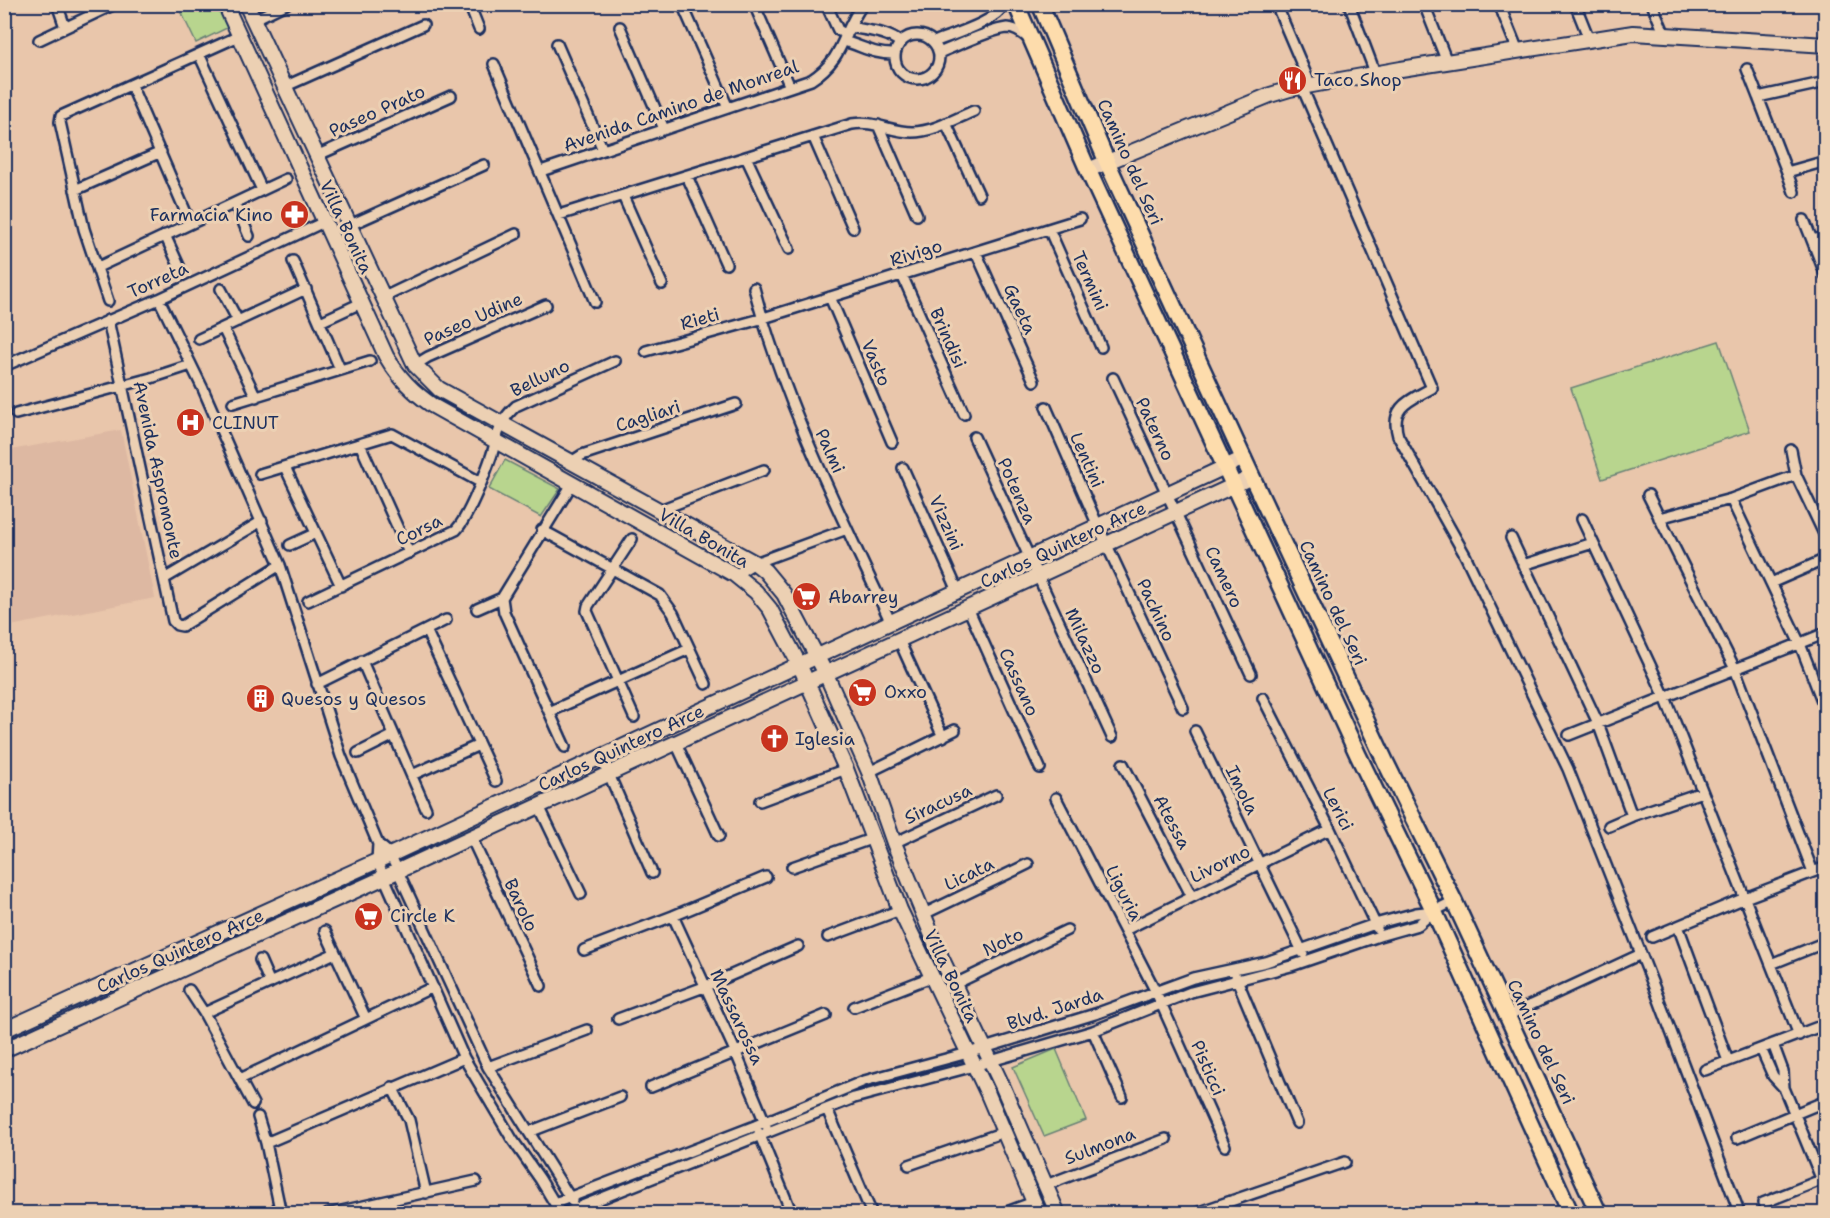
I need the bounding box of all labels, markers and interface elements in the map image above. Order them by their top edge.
street label: Avenida Camino de Monreal [560,54,802,158]
restaurant icon: Taco Shop [1277,64,1309,96]
place label: Taco Shop [1314,68,1402,92]
street label: Paseo Prato [325,79,429,143]
street label: Camino del Seri [1091,95,1169,229]
street label: Villa Bonita [314,176,378,278]
pharmacy icon: Farmacia Kino [278,199,310,231]
place label: Farmacia Kino [150,203,273,227]
street label: Rivigo [887,234,945,272]
street label: Termini [1066,247,1114,315]
street label: Torreta [124,256,192,304]
street label: Gaeta [998,280,1042,338]
street label: Paseo Udine [420,287,526,351]
street label: Rieti [678,302,722,336]
street label: Brindisi [924,304,972,372]
street label: Vasto [855,336,897,390]
street label: Belluno [506,353,574,403]
street label: Avenida Aspromonte [127,379,189,561]
street label: Paterno [1130,393,1180,465]
street label: Cagliari [613,394,683,438]
hospital icon: CLINUT [175,407,207,439]
place label: CLINUT [212,411,279,435]
street label: Palmi [810,425,850,477]
street label: Lentini [1064,428,1110,492]
street label: Potenza [992,454,1042,528]
street label: Vizzini [923,492,969,554]
street label: Carlos Quintero Arce [976,496,1150,594]
street label: Villa Bonita [654,502,754,574]
street label: Corsa [392,508,446,552]
street label: Camino del Seri [1293,536,1373,670]
street label: Camero [1199,542,1249,612]
street label: Pachino [1131,575,1181,645]
supermarket icon: Abarrey [791,581,823,613]
place label: Abarrey [828,585,898,609]
street label: Milazzo [1059,604,1111,678]
street label: Cassano [993,644,1045,720]
supermarket icon: Oxxo [847,676,879,708]
place label: Oxxo [884,680,927,704]
building icon: Quesos y Quesos [244,683,276,715]
place label: Quesos y Quesos [281,687,426,711]
street label: Carlos Quintero Arce [534,699,708,797]
church icon: Iglesia [758,723,790,755]
place label: Iglesia [795,727,855,751]
street label: Imola [1220,761,1264,819]
street label: Siracusa [900,778,976,830]
street label: Lerici [1317,783,1359,835]
street label: Atessa [1148,790,1196,854]
street label: Livorno [1186,839,1254,889]
street label: Licata [940,852,998,896]
street label: Liguria [1100,861,1148,925]
street label: Barolo [498,875,544,935]
supermarket icon: Circle K [353,900,385,932]
street label: Carlos Quintero Arce [93,903,267,999]
place label: Circle K [390,904,456,928]
street label: Noto [979,922,1027,962]
street label: Villa Bonita [918,925,984,1027]
street label: Massarossa [704,965,770,1069]
street label: Camino del Seri [1501,975,1581,1109]
street label: Blvd. Jarda [1004,982,1106,1036]
street label: Pisticci [1185,1036,1231,1100]
street label: Sulmona [1061,1122,1139,1170]

